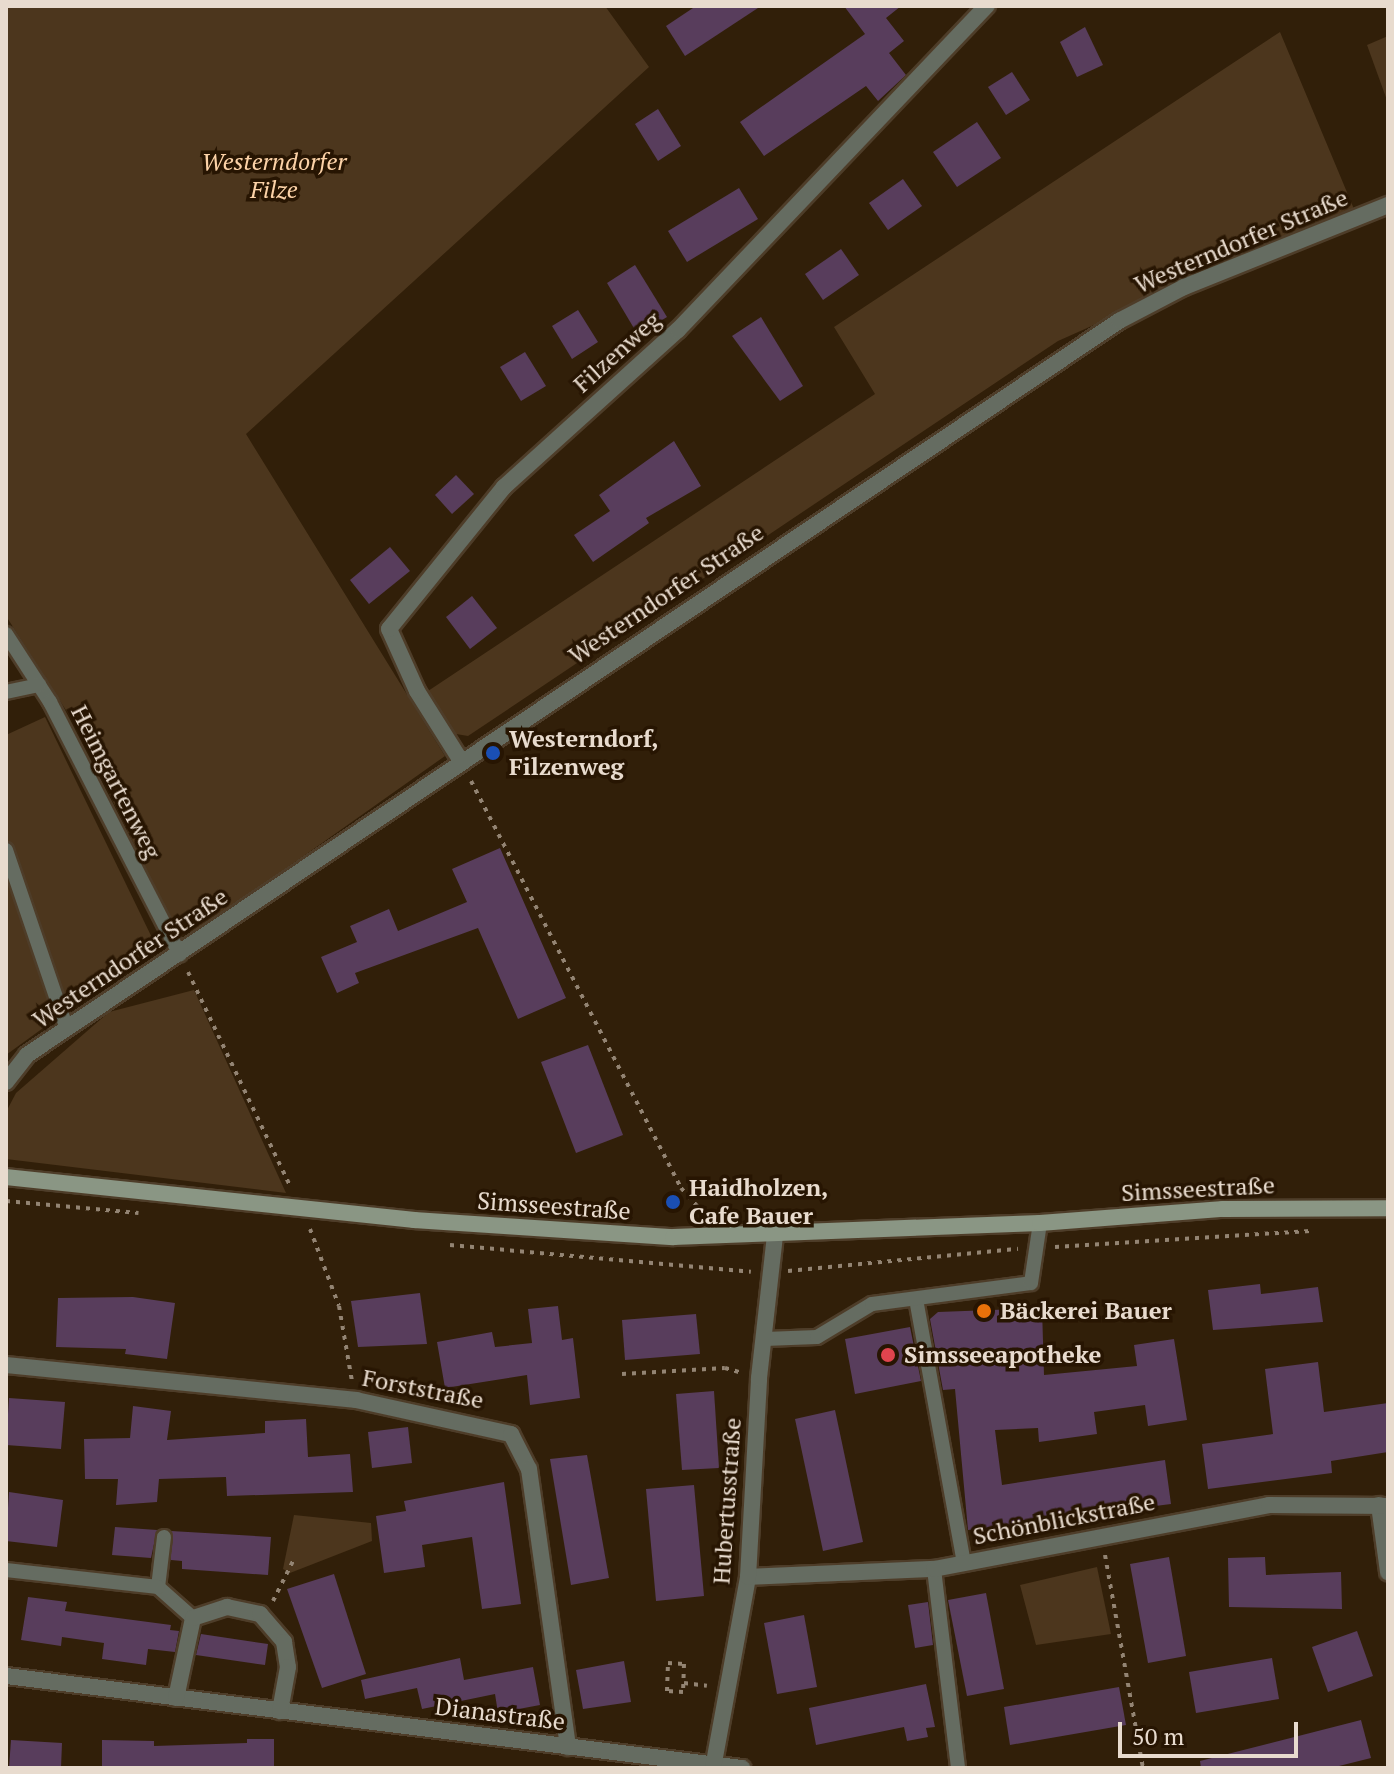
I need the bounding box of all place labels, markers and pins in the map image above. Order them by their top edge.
place label: Westerndorf, Filzenweg [509,725,659,781]
marker: Westerndorf, Filzenweg [484,744,502,762]
place label: Haidholzen, Cafe Bauer [689,1174,828,1230]
marker: Haidholzen, Cafe Bauer [664,1193,682,1211]
place label: Bäckerei Bauer [1000,1297,1172,1325]
marker: Bäckerei Bauer [975,1302,993,1320]
place label: Simsseeapotheke [904,1341,1101,1369]
marker: Simsseeapotheke [879,1346,897,1364]

